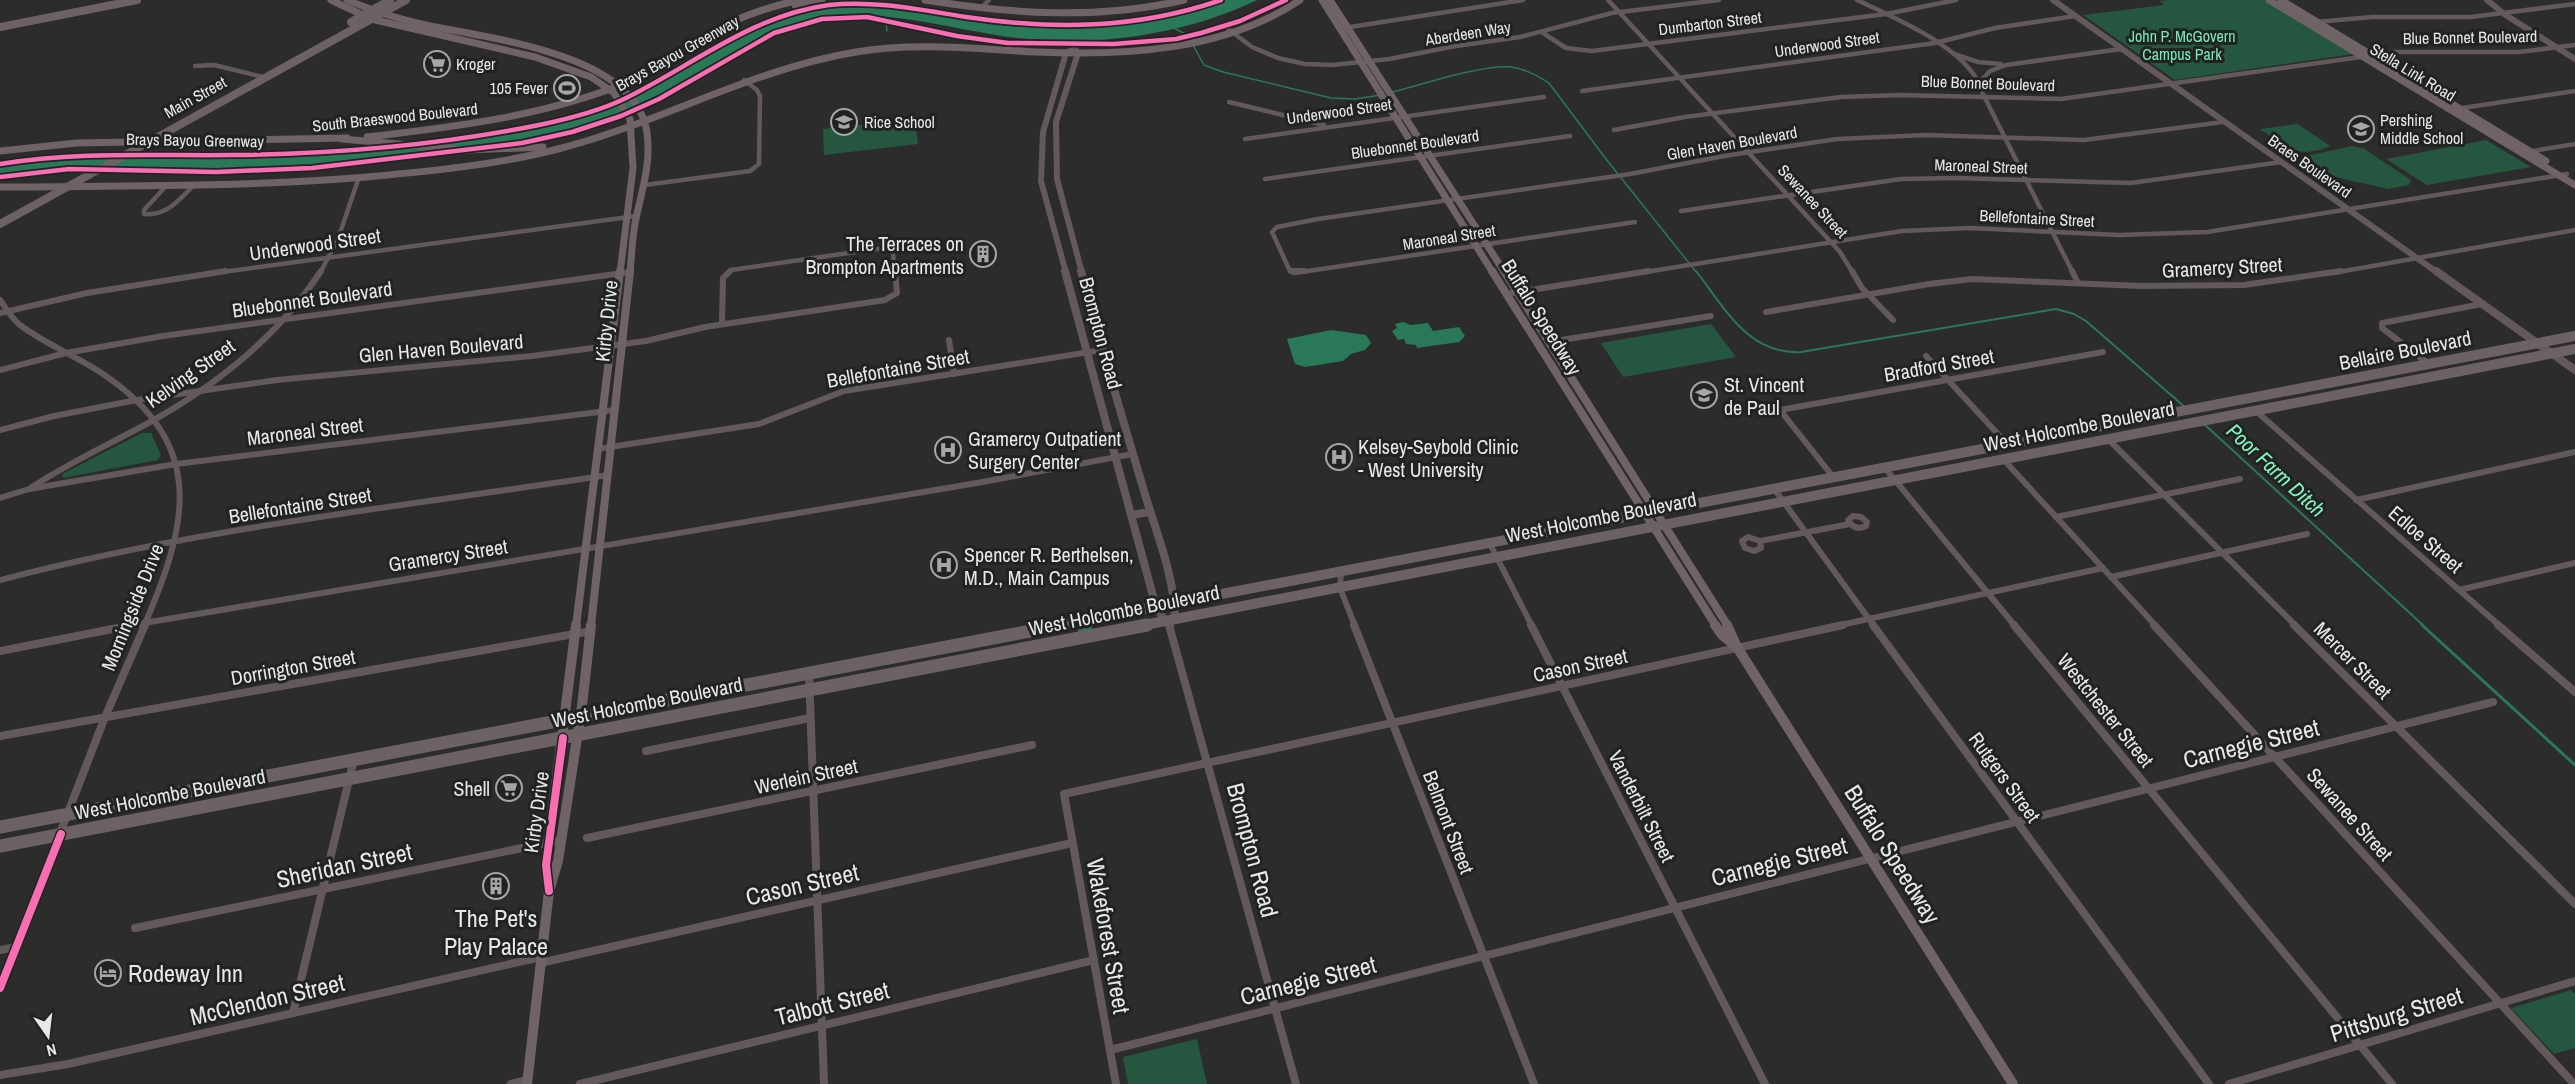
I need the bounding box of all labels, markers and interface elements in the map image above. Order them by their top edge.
street label: Dumbarton Street [1657,6,1763,40]
street label: Brays Bayou Greenway [611,10,743,96]
street label: Aberdeen Way [1423,15,1513,51]
park label: John P. McGovern Campus Park [2129,25,2235,65]
street label: Blue Bonnet Boulevard [2403,25,2537,49]
street label: Underwood Street [1773,26,1881,62]
street label: Stella Link Road [2366,38,2460,106]
supermarket icon: Kroger [422,49,452,79]
place label: Kroger [456,53,496,75]
street label: Blue Bonnet Boulevard [1921,70,2055,96]
street label: Main Street [160,71,230,123]
sports icon: 105 Fever [552,73,582,103]
place label: 105 Fever [490,77,549,99]
street label: Underwood Street [1285,93,1393,129]
street label: South Braeswood Boulevard [311,97,479,137]
school or university icon: Rice School [829,107,859,137]
place label: Pershing Middle School [2380,109,2463,149]
place label: Rice School [864,111,935,133]
school or university icon: Pershing Middle School [2346,114,2376,144]
street label: Glen Haven Boulevard [1665,121,1799,165]
street label: Bluebonnet Boulevard [1350,124,1480,164]
street label: Brays Bayou Greenway [126,128,265,152]
street label: Braes Boulevard [2264,129,2356,203]
street label: Maroneal Street [1934,153,2028,179]
street label: Sewanee Street [1773,159,1853,243]
street label: Bellefontaine Street [1979,204,2095,232]
street label: Maroneal Street [1401,219,1497,255]
street label: Underwood Street [248,221,383,267]
place label: The Terraces on Brompton Apartments [805,230,964,280]
building icon: The Terraces on Brompton Apartments [968,239,998,269]
street label: Gramercy Street [2161,250,2283,284]
street label: Buffalo Speedway [1496,254,1589,381]
street label: Bluebonnet Boulevard [230,274,394,324]
street label: Brompton Road [1073,274,1129,392]
street label: Kirby Drive [588,279,624,363]
street label: Bellaire Boulevard [2337,324,2473,376]
street label: Glen Haven Boulevard [358,327,524,369]
street label: Kelving Street [140,332,240,414]
street label: Bellefontaine Street [825,342,972,394]
street label: Bradford Street [1882,342,1997,388]
place label: St. Vincent de Paul [1724,371,1804,421]
school or university icon: St. Vincent de Paul [1689,380,1719,410]
street label: West Holcombe Boulevard [1981,394,2177,458]
street label: Maroneal Street [245,410,365,452]
water label: Poor Farm Ditch [2220,417,2332,523]
place label: Gramercy Outpatient Surgery Center [968,425,1122,475]
place label: Kelsey-Seybold Clinic - West University [1358,433,1518,483]
hospital icon: Gramercy Outpatient Surgery Center [933,435,963,465]
hospital icon: Kelsey-Seybold Clinic - West University [1324,442,1354,472]
street label: Bellefontaine Street [227,480,374,530]
street label: West Holcombe Boulevard [1503,485,1699,549]
street label: Edloe Street [2383,499,2469,579]
street label: Gramercy Street [386,532,510,578]
street label: Morningside Drive [94,539,170,675]
place label: Spencer R. Berthelsen, M.D., Main Campus [964,541,1134,591]
hospital icon: Spencer R. Berthelsen, M.D., Main Campus [929,550,959,580]
street label: West Holcombe Boulevard [1026,578,1222,642]
street label: Mercer Street [2308,615,2398,705]
street label: Cason Street [1530,642,1630,688]
street label: Dorrington Street [229,643,358,691]
street label: Westchester Street [2052,647,2161,773]
street label: West Holcombe Boulevard [549,670,745,734]
street label: Carnegie Street [2180,711,2323,775]
street label: Rutgers Street [1963,726,2047,828]
street label: Vanderbilt Street [1602,746,1682,867]
street label: Werlein Street [752,752,860,800]
street label: West Holcombe Boulevard [72,762,268,826]
street label: Sewanee Street [2301,762,2399,867]
street label: Belmont Street [1417,767,1481,878]
street label: Kirby Drive [517,770,555,854]
supermarket icon: Shell [494,773,524,803]
place label: Shell [454,775,490,802]
street label: Buffalo Speedway [1837,778,1949,930]
street label: Brompton Road [1220,779,1286,921]
street label: Carnegie Street [1708,829,1851,893]
street label: Sheridan Street [273,835,415,895]
street label: Cason Street [742,855,862,913]
street label: Wakeforest Street [1080,856,1138,1017]
building icon: The Pet's Play Palace [481,871,511,901]
place label: The Pet's Play Palace [444,902,548,962]
street label: Carnegie Street [1237,948,1380,1012]
place label: Rodeway Inn [128,957,243,989]
hotel icon: Rodeway Inn [93,958,123,988]
street label: McClendon Street [187,966,348,1032]
street label: Talbott Street [772,973,893,1033]
street label: Pittsburg Street [2326,979,2467,1049]
north arrow [18,1006,78,1066]
text: N [44,1039,59,1062]

